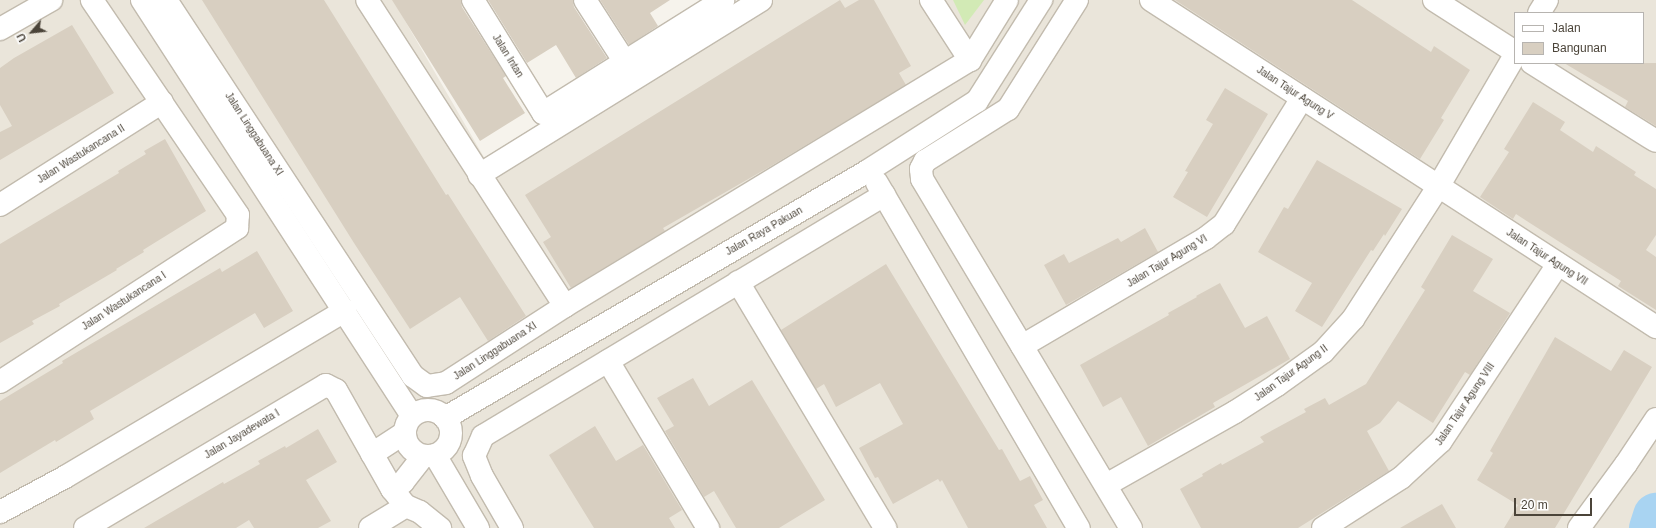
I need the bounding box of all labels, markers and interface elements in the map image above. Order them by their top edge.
north arrow [12,12,52,52]
legend [1514,12,1644,64]
text: Jalan [1552,21,1581,35]
text: U [14,31,29,44]
street label: Jalan Intan [490,32,526,80]
text: Bangunan [1552,41,1607,55]
street label: Jalan Tajur Agung V [1254,64,1336,122]
street label: Jalan Linggabuana XI [223,90,285,178]
street label: Jalan Wastukancana II [35,122,127,186]
street label: Jalan Raya Pakuan [723,204,805,258]
street label: Jalan Tajur Agung VII [1504,226,1590,288]
street label: Jalan Tajur Agung VI [1124,232,1210,290]
street label: Jalan Wastukancana I [80,269,168,333]
street label: Jalan Linggabuana XI [451,320,539,382]
street label: Jalan Tajur Agung II [1252,342,1330,404]
street label: Jalan Tajur Agung VIII [1433,360,1497,448]
street label: Jalan Jayadewata I [202,407,282,461]
scale bar [1516,490,1594,516]
text: 20 m [1521,498,1548,512]

